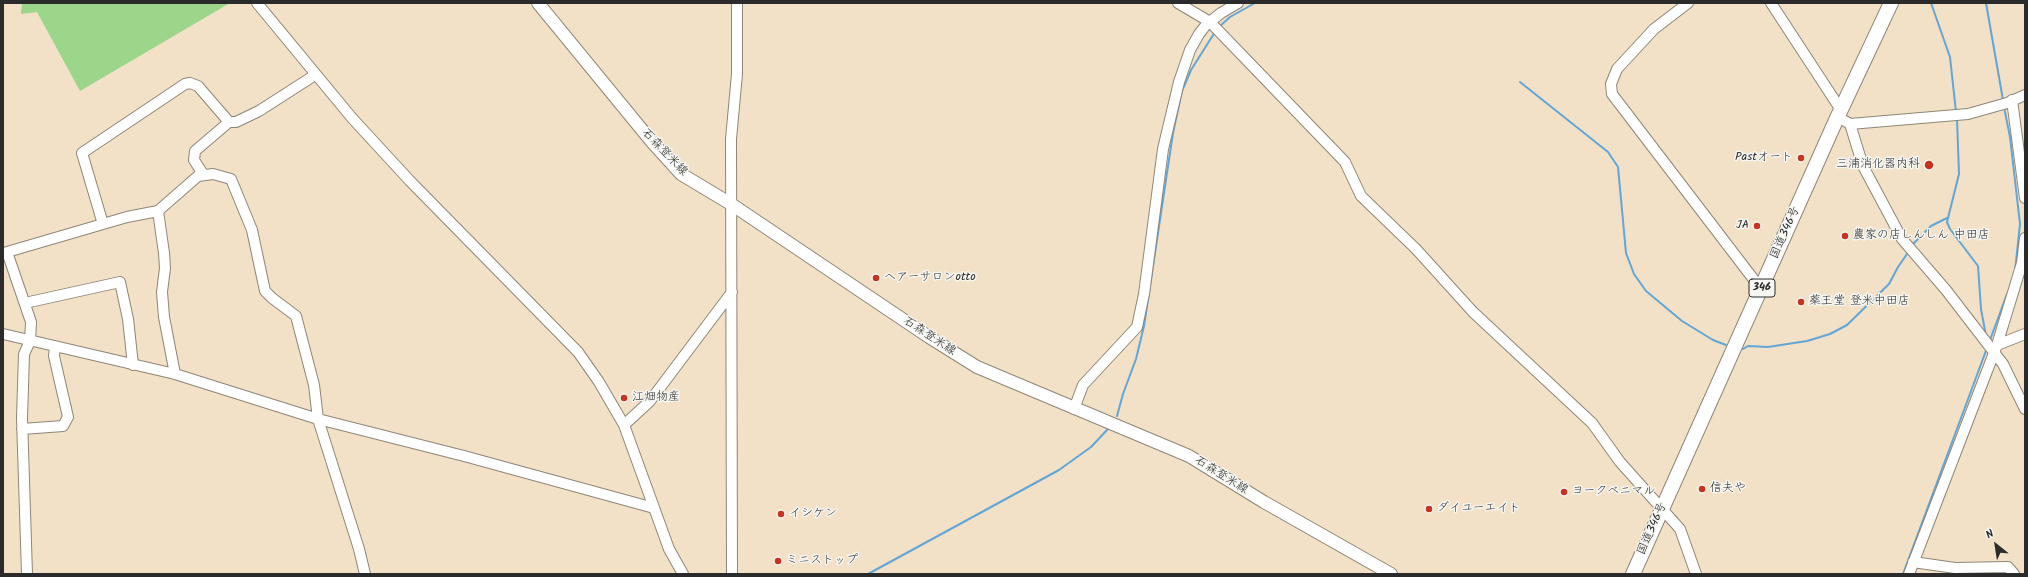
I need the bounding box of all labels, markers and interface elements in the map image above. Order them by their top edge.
street label: 石森登米線 [638,126,690,180]
place label: Pastオート [1735,151,1793,165]
marker: Pastオート [1796,153,1806,163]
place label: 三浦消化器内科 [1836,158,1920,172]
marker: 三浦消化器内科 [1923,159,1935,171]
street label: 国道346号 [1768,204,1804,262]
place label: JA [1736,219,1749,233]
marker: JA [1752,221,1762,231]
place label: 農家の店しんしん 中田店 [1853,229,1990,243]
marker: 農家の店しんしん 中田店 [1840,231,1850,241]
place label: ヘアーサロンotto [884,271,976,285]
marker: ヘアーサロンotto [871,273,881,283]
road number: 346 [1749,279,1775,297]
place label: 薬王堂 登米中田店 [1809,295,1910,309]
marker: 薬王堂 登米中田店 [1796,297,1806,307]
street label: 石森登米線 [900,315,958,359]
place label: 江畑物産 [632,391,680,405]
marker: 江畑物産 [619,393,629,403]
street label: 石森登米線 [1192,454,1250,498]
place label: 信夫や [1710,482,1746,496]
marker: 信夫や [1697,484,1707,494]
place label: ヨークベニマル [1572,485,1655,499]
marker: ヨークベニマル [1559,487,1569,497]
street label: 国道346号 [1635,500,1671,558]
place label: ダイユーエイト [1437,502,1521,516]
marker: ダイユーエイト [1424,504,1434,514]
place label: イシケン [789,507,837,521]
marker: イシケン [776,509,786,519]
north arrow [1976,525,2016,565]
text: N [1982,525,1998,544]
place label: ミニストップ [786,554,858,568]
marker: ミニストップ [773,556,783,566]

